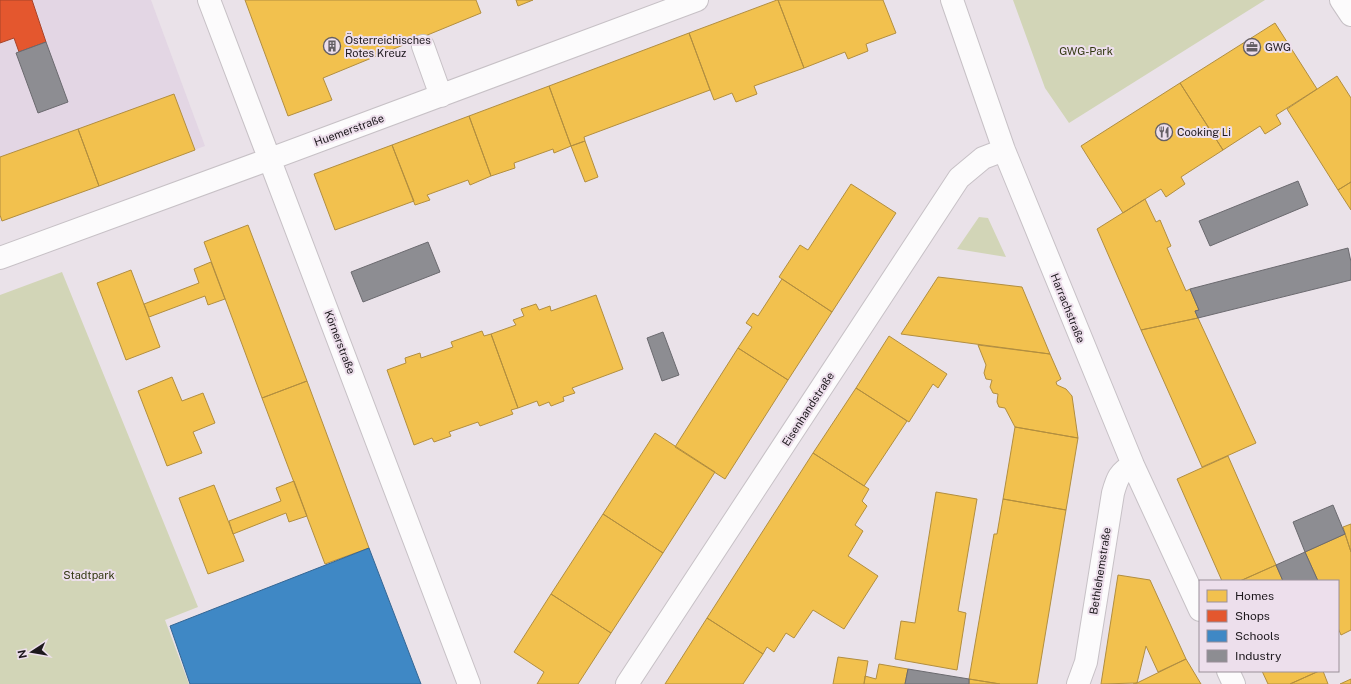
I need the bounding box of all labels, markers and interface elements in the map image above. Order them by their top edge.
place label: Österreichisches Rotes Kreuz [345,33,431,59]
building icon: Österreichisches Rotes Kreuz [322,36,342,56]
office icon: GWG [1242,37,1262,57]
place label: GWG [1265,41,1291,53]
park label: GWG-Park [1059,45,1113,57]
street label: Huemerstraße [312,112,386,148]
restaurant icon: Cooking Li [1154,122,1174,142]
place label: Cooking Li [1177,126,1231,138]
street label: Harrachstraße [1049,272,1087,344]
street label: Körnerstraße [322,308,358,376]
street label: Eisenhandstraße [780,370,836,448]
street label: Bethlehemstraße [1087,527,1113,615]
park label: Stadtpark [63,569,115,581]
legend [1199,580,1339,672]
text: Homes [1235,589,1274,603]
text: Shops [1235,609,1270,623]
text: Schools [1235,629,1280,643]
north arrow [12,632,52,672]
text: N [15,649,29,660]
text: Industry [1235,649,1282,663]

